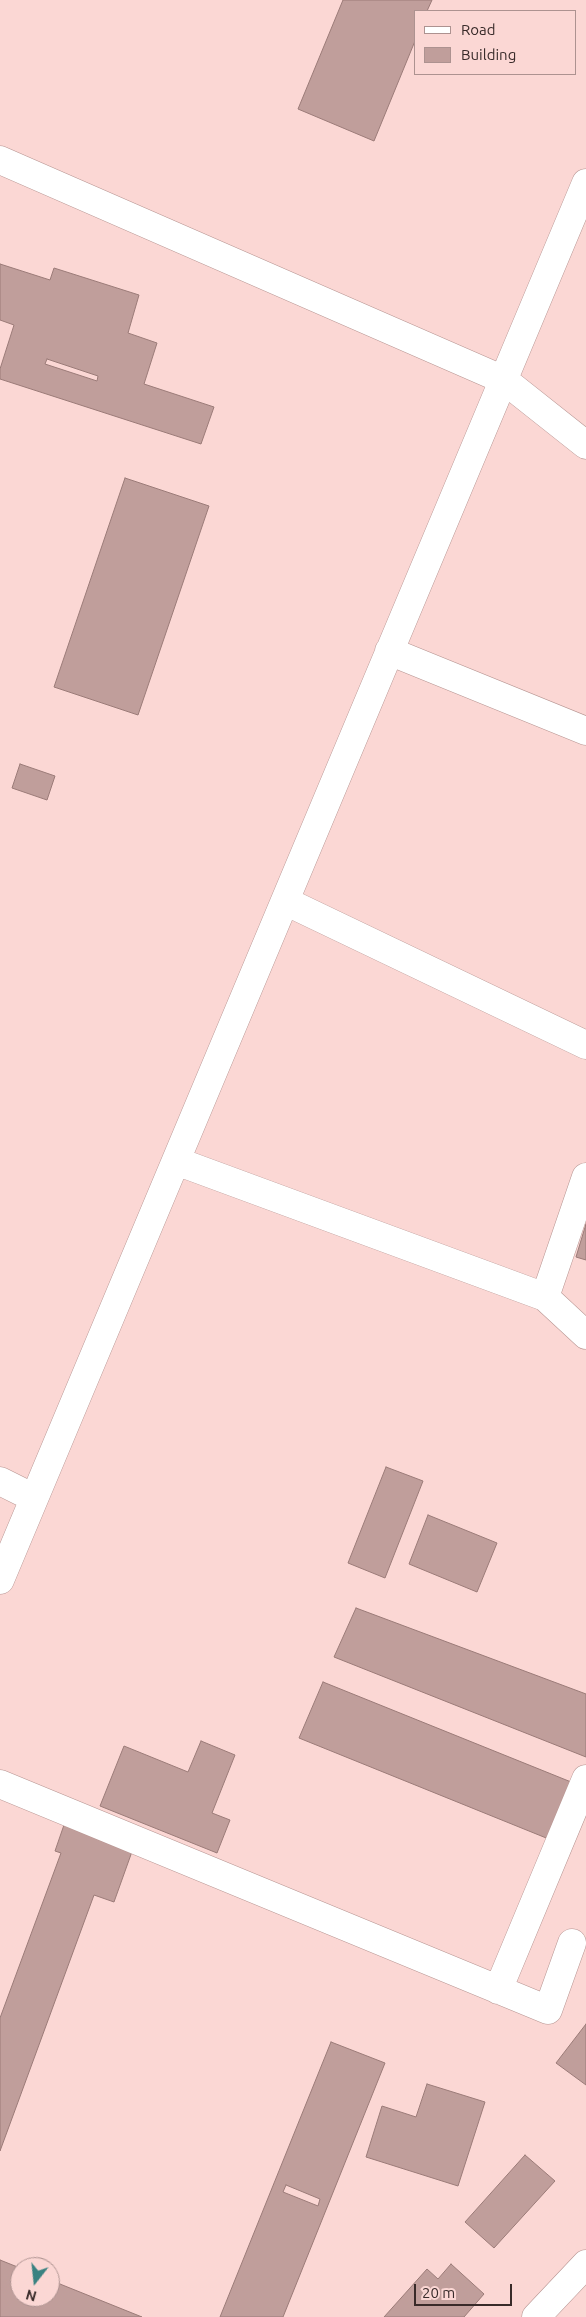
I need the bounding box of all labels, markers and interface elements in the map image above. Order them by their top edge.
legend [414,10,576,75]
text: Road [461,21,496,38]
text: Building [461,46,516,63]
north arrow [10,2257,60,2307]
scale bar [416,2274,514,2306]
text: 20 m [422,2284,455,2301]
text: N [24,2286,38,2305]

